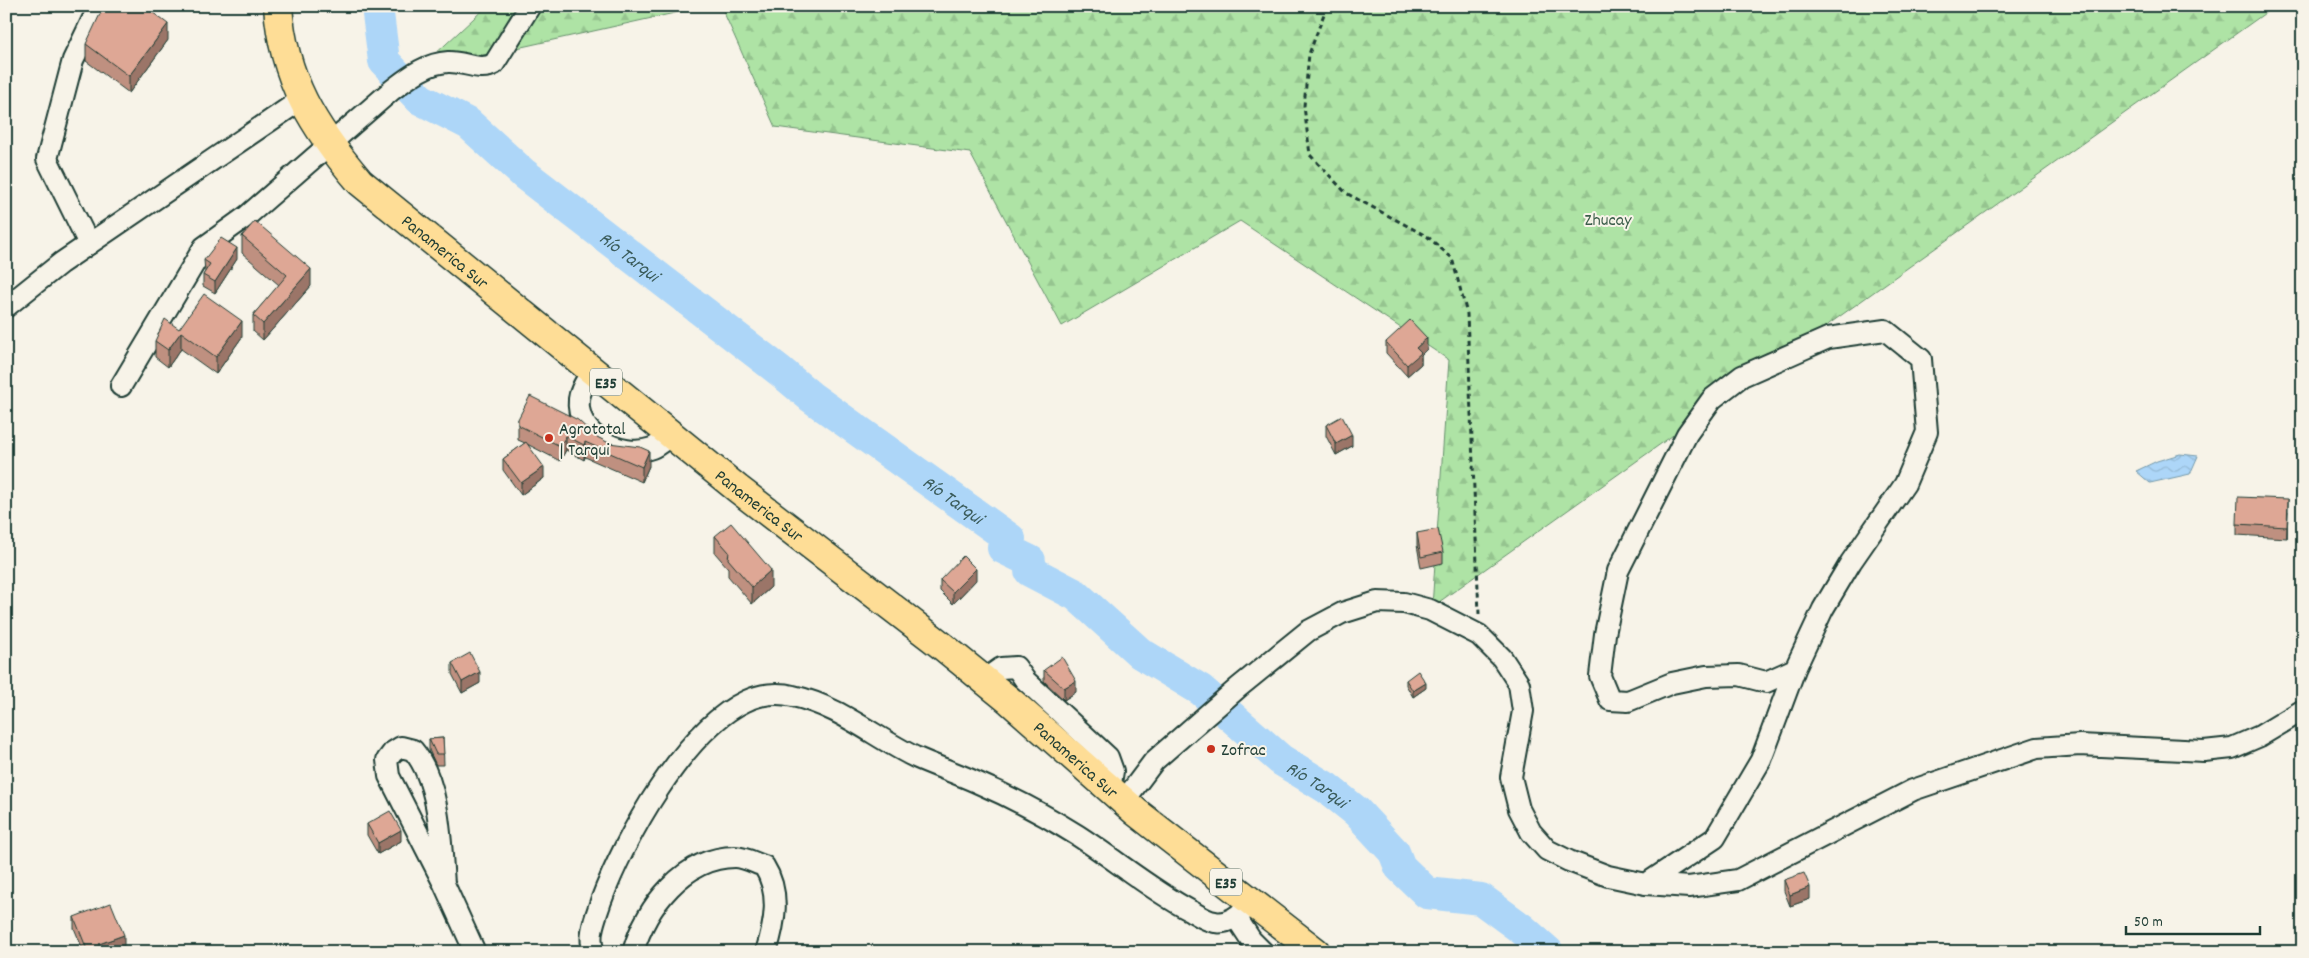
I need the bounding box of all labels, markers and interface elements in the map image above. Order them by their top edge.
park label: Zhucay [1585,209,1632,234]
street label: Panamerica Sur [395,210,493,297]
water label: Río Tarqui [592,227,666,292]
road number: E35 [590,368,622,396]
place label: Agrototal | Tarqui [559,418,626,464]
marker: Agrototal | Tarqui [543,432,555,444]
street label: Panamerica Sur [708,465,808,550]
water label: Río Tarqui [916,471,991,535]
street label: Panamerica Sur [1027,717,1123,806]
place label: Zofrac [1221,739,1266,764]
marker: Zofrac [1205,743,1217,755]
water label: Río Tarqui [1280,756,1355,819]
road number: E35 [1210,869,1242,896]
scale bar [2126,903,2260,935]
text: 50 m [2134,912,2163,934]

